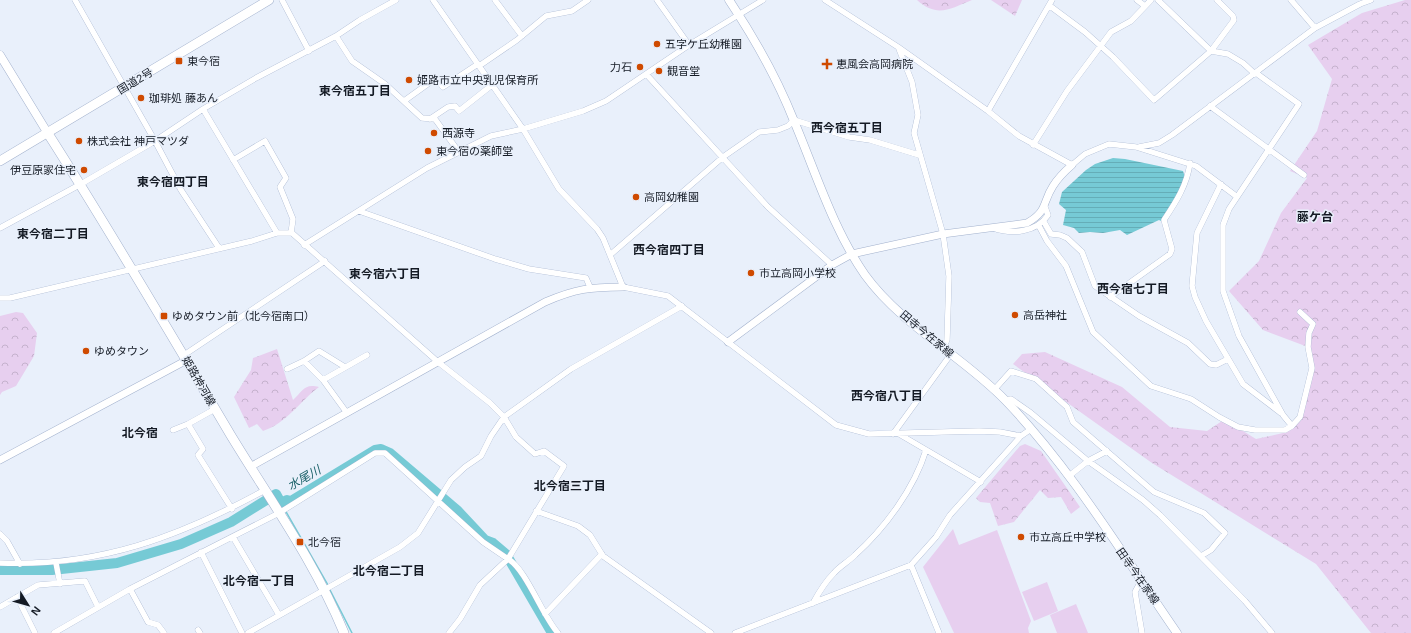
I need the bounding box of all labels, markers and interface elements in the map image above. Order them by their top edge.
place label: 五字ケ丘幼稚園 [665,38,742,50]
marker: 五字ケ丘幼稚園 [652,39,662,49]
place label: 東今宿 [187,55,220,67]
marker: 東今宿 [174,56,184,66]
marker: 恵風会高岡病院 [821,58,833,70]
place label: 恵風会高岡病院 [836,58,913,70]
place label: 力石 [610,61,632,73]
marker: 力石 [635,62,645,72]
place label: 観音堂 [667,65,700,77]
street label: 国道2号 [115,66,155,96]
marker: 観音堂 [654,66,664,76]
place label: 姫路市立中央乳児保育所 [417,74,539,86]
marker: 姫路市立中央乳児保育所 [404,75,414,85]
district label: 東今宿五丁目 [319,84,391,98]
place label: 珈琲処 藤あん [149,92,218,104]
marker: 珈琲処 藤あん [136,93,146,103]
district label: 西今宿五丁目 [811,121,883,135]
place label: 西源寺 [442,127,475,139]
marker: 西源寺 [429,128,439,138]
place label: 株式会社 神戸マツダ [87,135,189,147]
marker: 株式会社 神戸マツダ [74,136,84,146]
place label: 東今宿の薬師堂 [436,145,513,157]
marker: 東今宿の薬師堂 [423,146,433,156]
place label: 伊豆原家住宅 [10,164,76,176]
marker: 伊豆原家住宅 [79,165,89,175]
district label: 東今宿四丁目 [137,175,209,189]
place label: 高岡幼稚園 [644,191,699,203]
marker: 高岡幼稚園 [631,192,641,202]
district label: 藤ケ台 [1297,210,1333,224]
district label: 東今宿二丁目 [17,227,89,241]
district label: 西今宿四丁目 [633,243,705,257]
district label: 東今宿六丁目 [349,267,421,281]
place label: 市立高岡小学校 [759,267,836,279]
marker: 市立高岡小学校 [746,268,756,278]
district label: 西今宿七丁目 [1097,282,1169,296]
street label: 田寺今在家線 [898,308,956,360]
place label: 高岳神社 [1023,309,1067,321]
place label: ゆめタウン前（北今宿南口） [172,310,315,322]
marker: 高岳神社 [1010,310,1020,320]
marker: ゆめタウン前（北今宿南口） [159,311,169,321]
place label: ゆめタウン [94,345,149,357]
marker: ゆめタウン [81,346,91,356]
street label: 姫路神河線 [180,354,218,408]
district label: 西今宿八丁目 [851,389,923,403]
district label: 北今宿 [122,426,158,440]
water label: 水尾川 [285,462,325,493]
district label: 北今宿三丁目 [534,479,606,493]
place label: 市立高丘中学校 [1029,531,1106,543]
marker: 市立高丘中学校 [1016,532,1026,542]
place label: 北今宿 [308,536,341,548]
marker: 北今宿 [295,537,305,547]
street label: 田寺今在家線 [1114,546,1162,606]
district label: 北今宿二丁目 [353,564,425,578]
district label: 北今宿一丁目 [223,574,295,588]
north arrow [8,585,48,625]
text: N [29,604,43,618]

